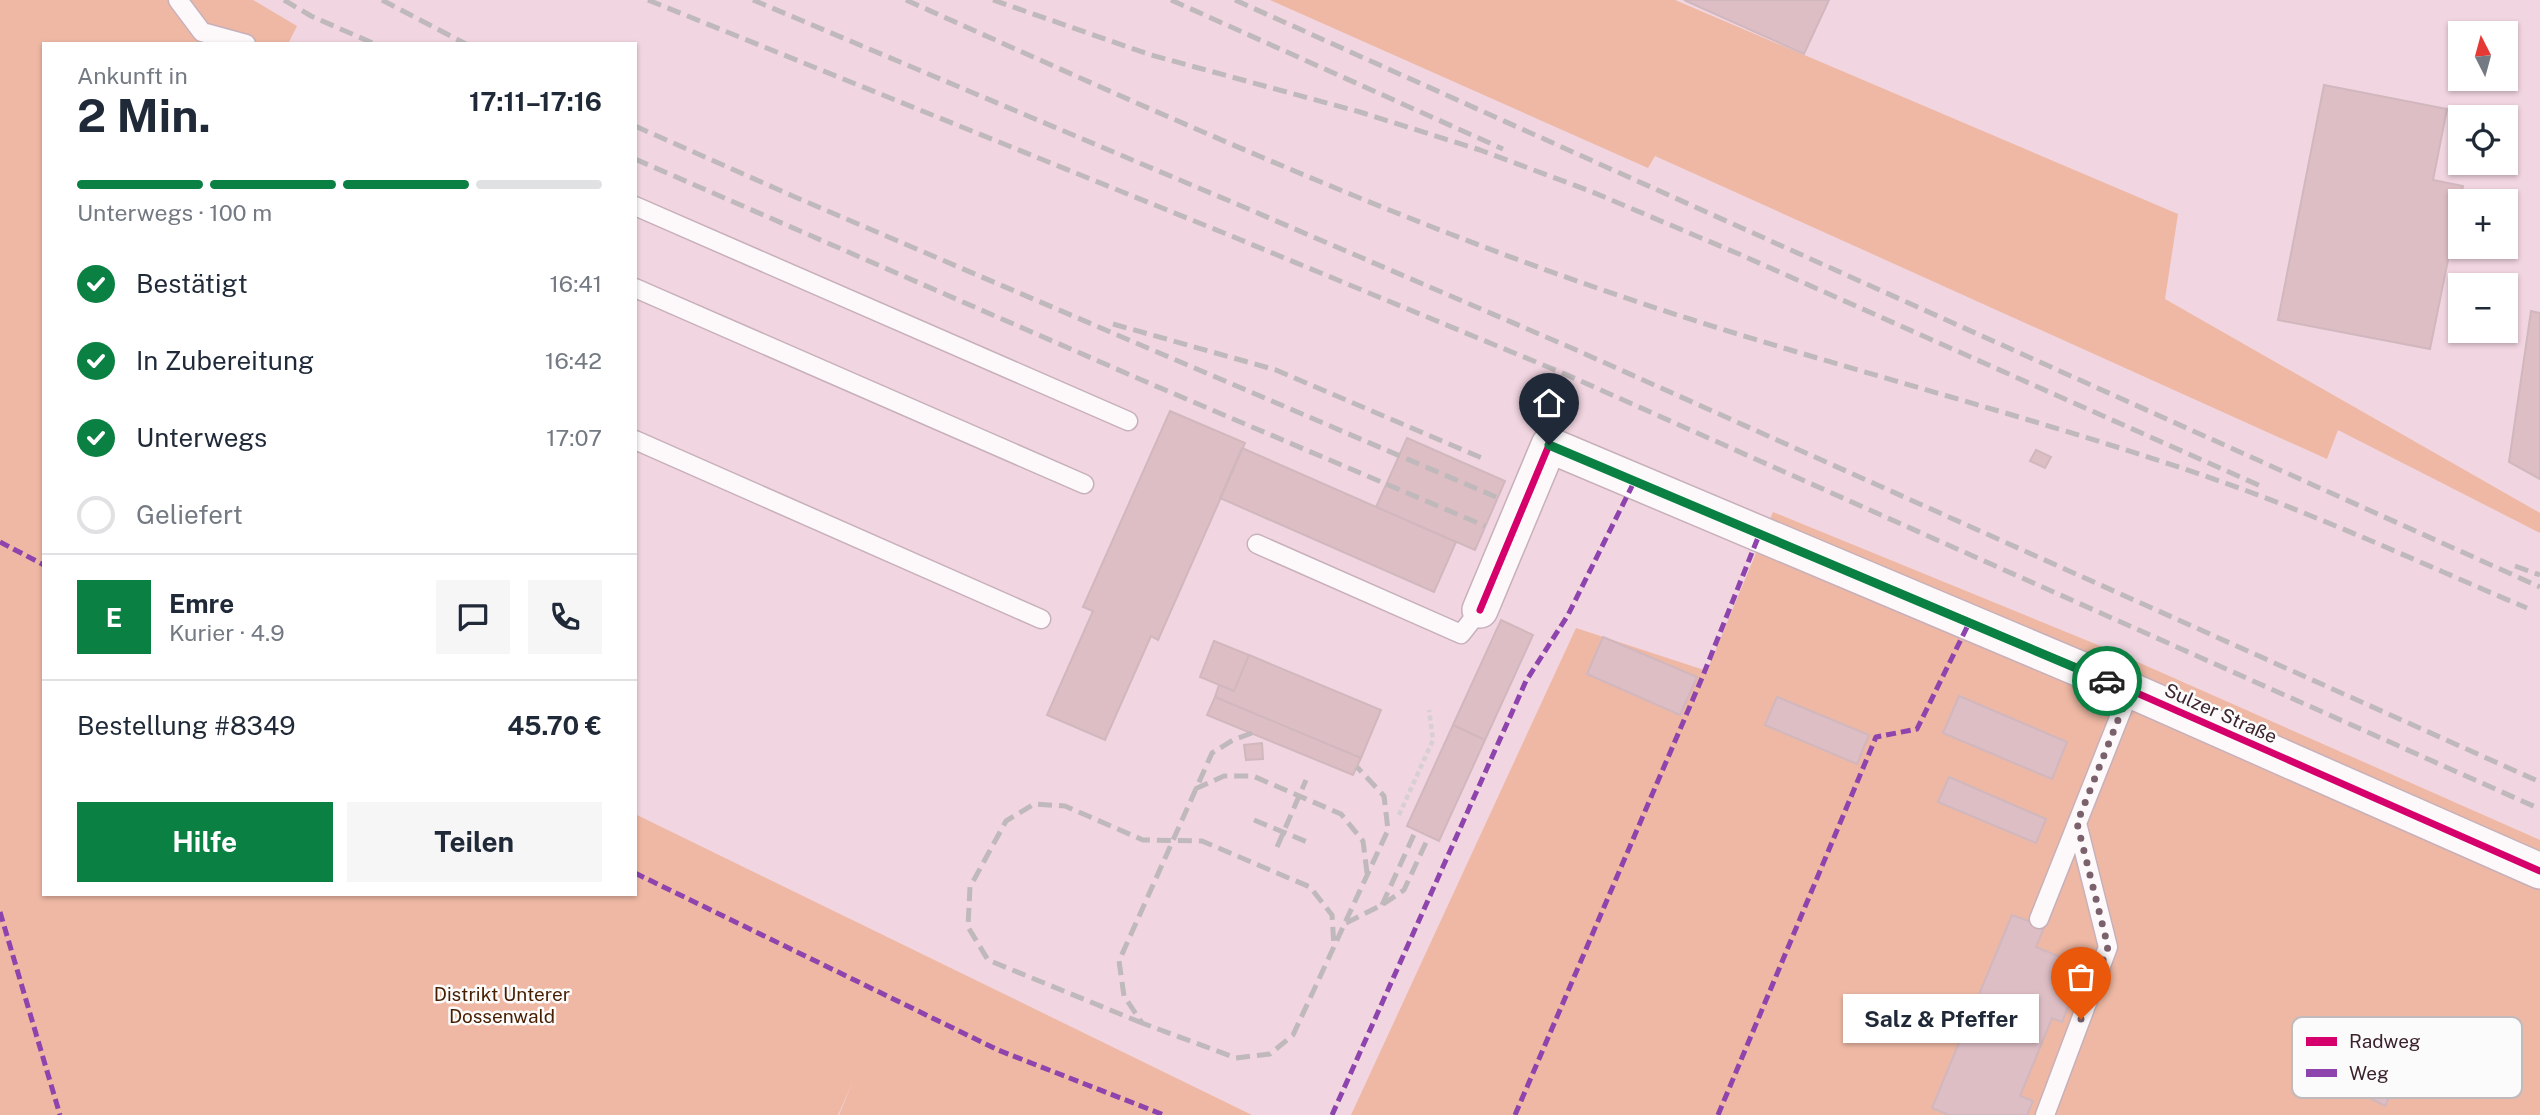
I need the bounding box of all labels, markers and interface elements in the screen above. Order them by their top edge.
north arrow [2448,21,2518,91]
map controls [2448,21,2518,343]
text: Ankunft in [77,62,188,89]
text: 17:11–17:16 [469,86,602,117]
text: 2 Min. [77,88,211,142]
button: locate [2448,105,2518,175]
button: + [2448,189,2518,259]
text: Unterwegs · 100 m [77,199,272,226]
icon: check [77,265,115,303]
text: Bestätigt [136,268,248,299]
text: 16:41 [549,270,602,297]
button: − [2448,273,2518,343]
icon: check [77,342,115,380]
text: In Zubereitung [136,345,314,376]
text: 16:42 [545,347,602,374]
pin [1519,373,1579,445]
icon: home [1530,384,1568,422]
icon: check [77,419,115,457]
text: Unterwegs [136,422,267,453]
text: 17:07 [546,424,602,451]
text: Geliefert [136,499,243,530]
button: chat [436,580,510,654]
button: phone [528,580,602,654]
text: Emre [169,588,234,619]
text: E [106,602,122,633]
text: Kurier · 4.9 [169,619,285,646]
courier [2072,646,2142,716]
icon: car [2088,662,2126,700]
street label: Sulzer Straße [2161,678,2281,748]
text: Bestellung #8349 [77,710,295,741]
text: 45.70 € [507,710,602,741]
button: Hilfe [77,802,333,882]
button: Teilen [347,802,602,882]
pin [2051,947,2111,1019]
icon: bag [2062,958,2100,996]
park label: Distrikt Unterer Dossenwald [434,983,570,1027]
callout: Salz & Pfeffer [1843,995,2039,1044]
text: Salz & Pfeffer [1864,1005,2018,1032]
legend [2292,1017,2522,1098]
text: Radweg [2349,1030,2421,1052]
text: Weg [2349,1062,2389,1084]

